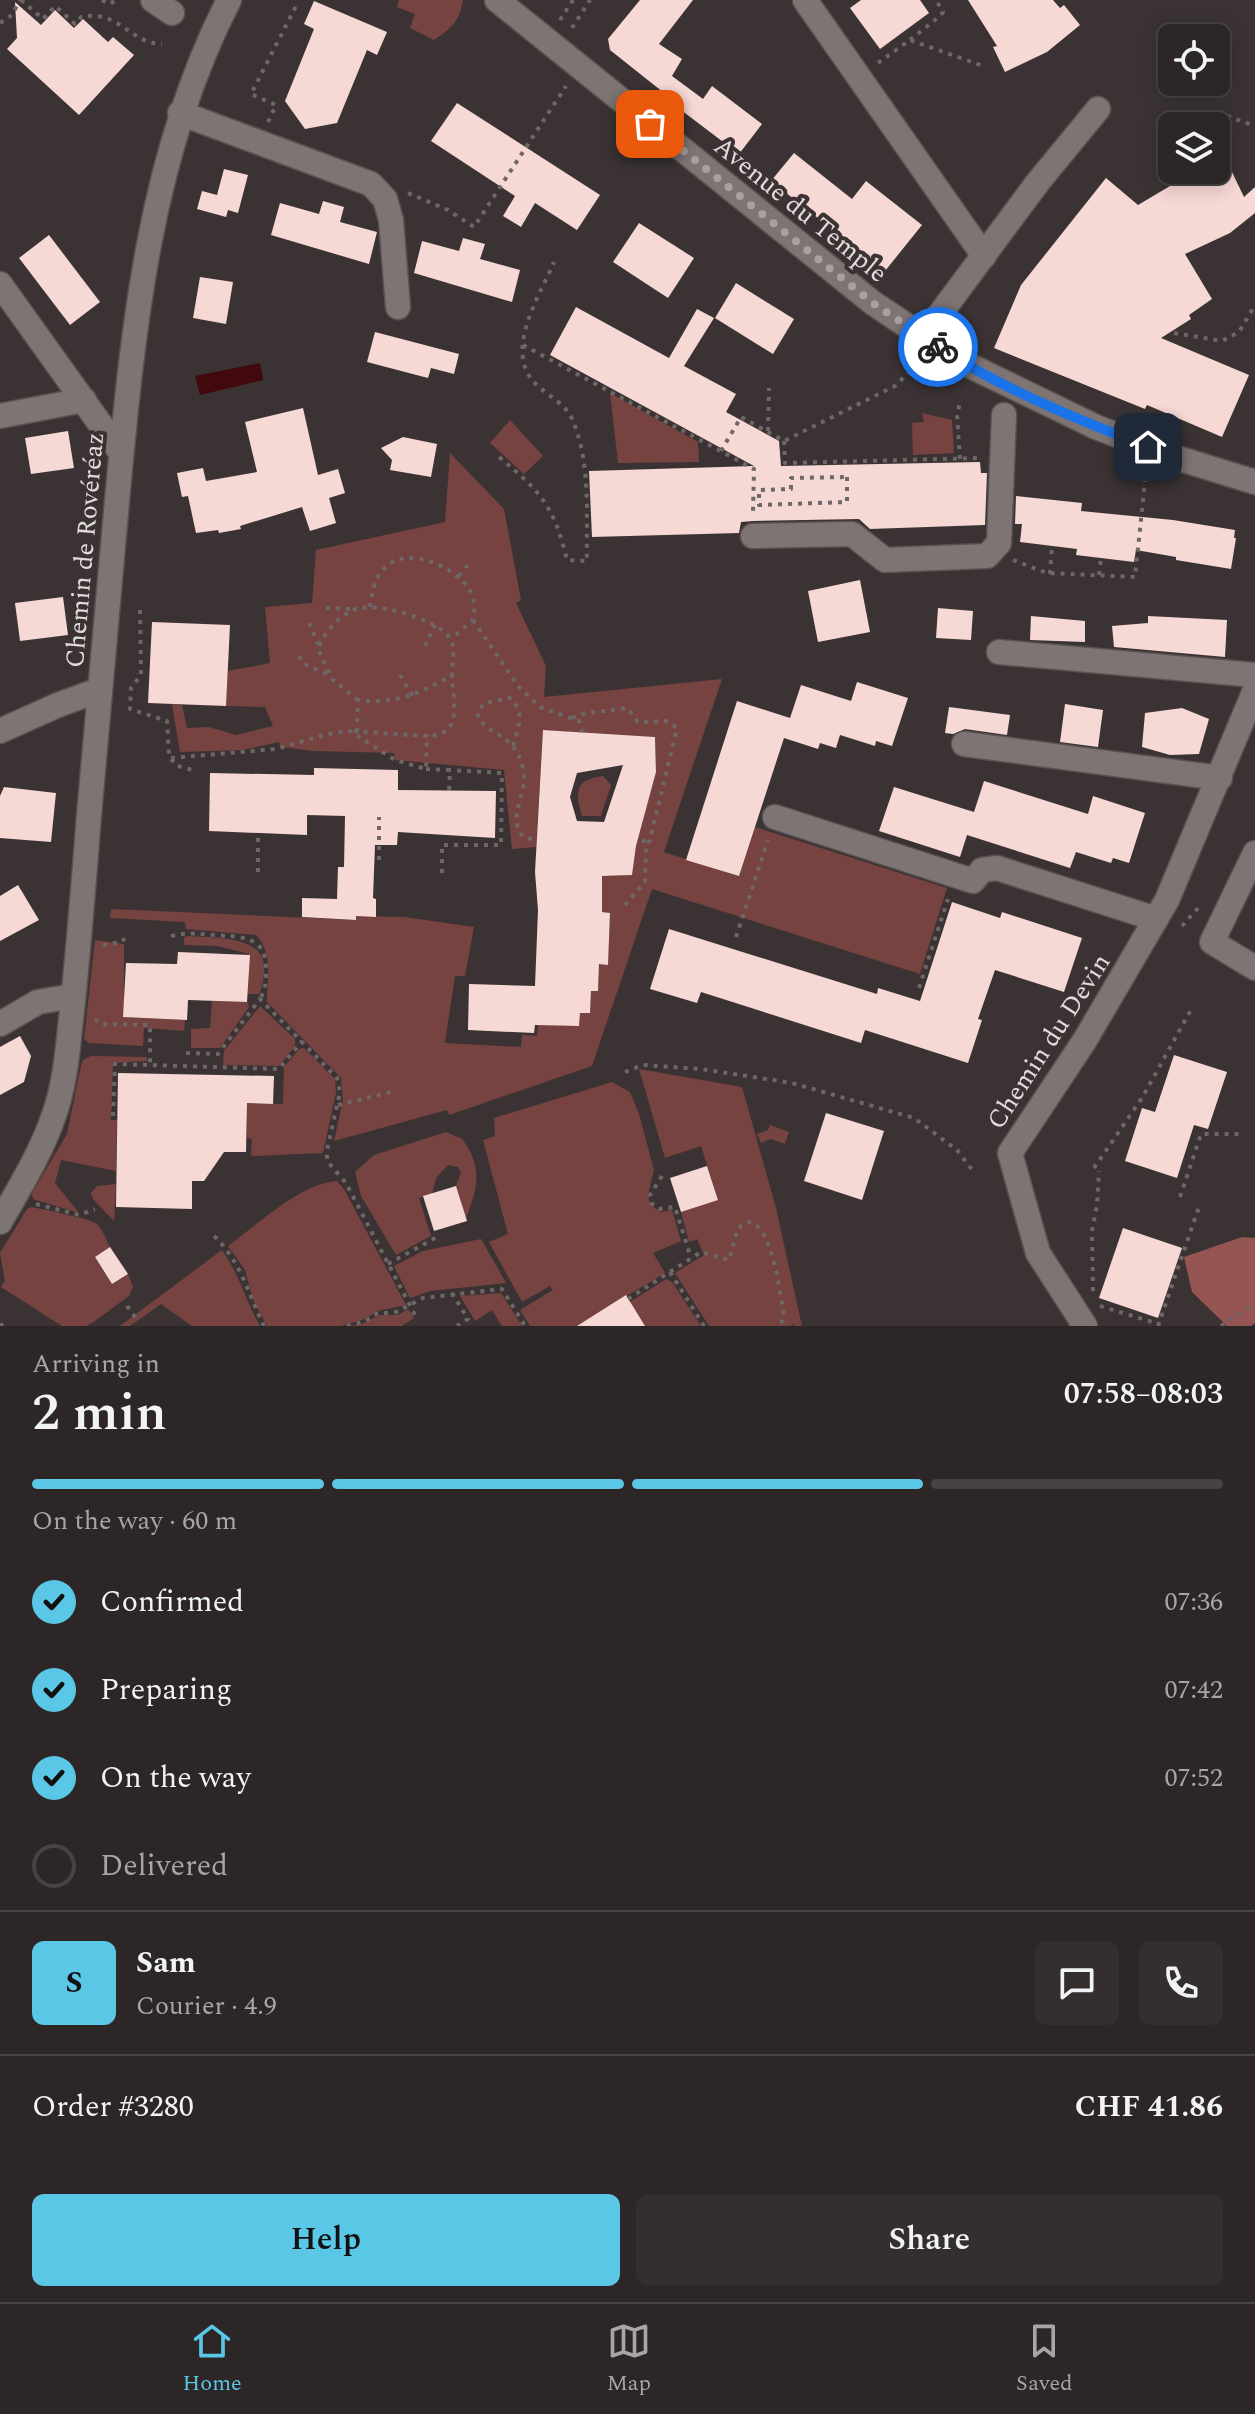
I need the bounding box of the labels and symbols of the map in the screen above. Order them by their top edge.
pin [616,90,684,158]
street label: Avenue du Temple [705,127,896,293]
courier [898,307,978,387]
pin [1114,413,1182,481]
street label: Chemin de Rovéréaz [55,431,115,670]
street label: Chemin du Devin [977,946,1121,1137]

